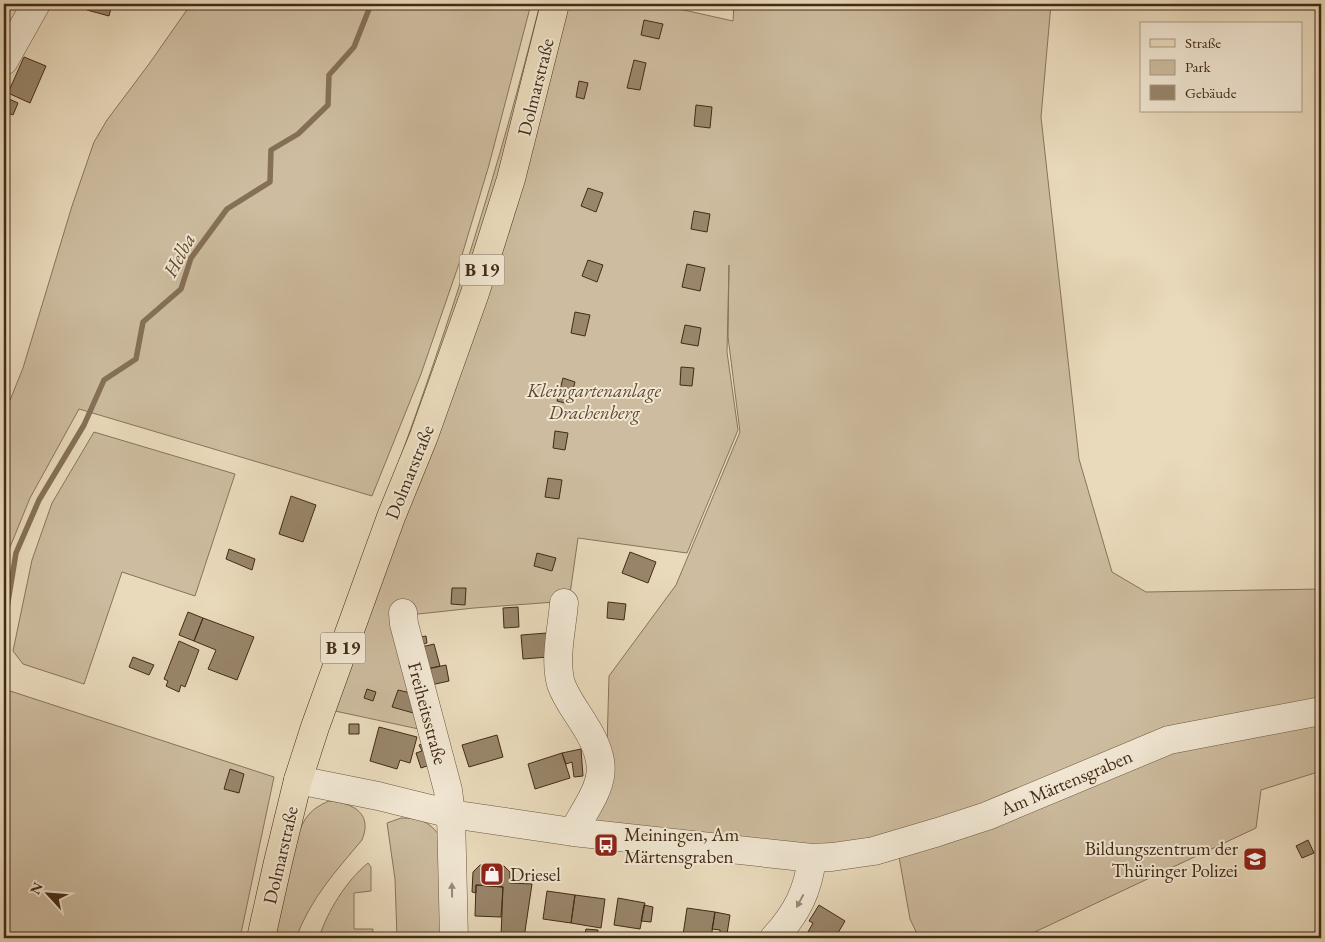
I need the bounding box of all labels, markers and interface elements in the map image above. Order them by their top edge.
legend [1140,22,1302,112]
text: Straße [1185,33,1221,52]
street label: Dolmarstraße [511,36,560,139]
text: Park [1185,57,1212,76]
text: Gebäude [1185,83,1237,102]
water label: Helba [156,229,201,282]
road number: B 19 [460,254,504,286]
park label: Kleingartenanlage Drachenberg [526,378,661,425]
street label: Dolmarstraße [379,421,440,523]
road number: B 19 [320,632,366,664]
street label: Freiheitsstraße [402,659,453,767]
street label: Am Märtensgraben [995,743,1136,822]
street label: Dolmarstraße [257,804,304,907]
place label: Meiningen, Am Märtensgraben [624,822,740,869]
bus stop icon: Meiningen, Am Märtensgraben [593,832,619,858]
place label: Bildungszentrum der Thüringer Polizei [1085,836,1239,883]
school or university icon: Bildungszentrum der Thüringer Polizei [1242,846,1268,872]
shop icon: Driesel [479,861,505,887]
place label: Driesel [510,862,561,887]
north arrow [22,870,72,920]
text: N [26,879,47,897]
one-way arrow [448,881,456,897]
one-way arrow [796,894,804,908]

